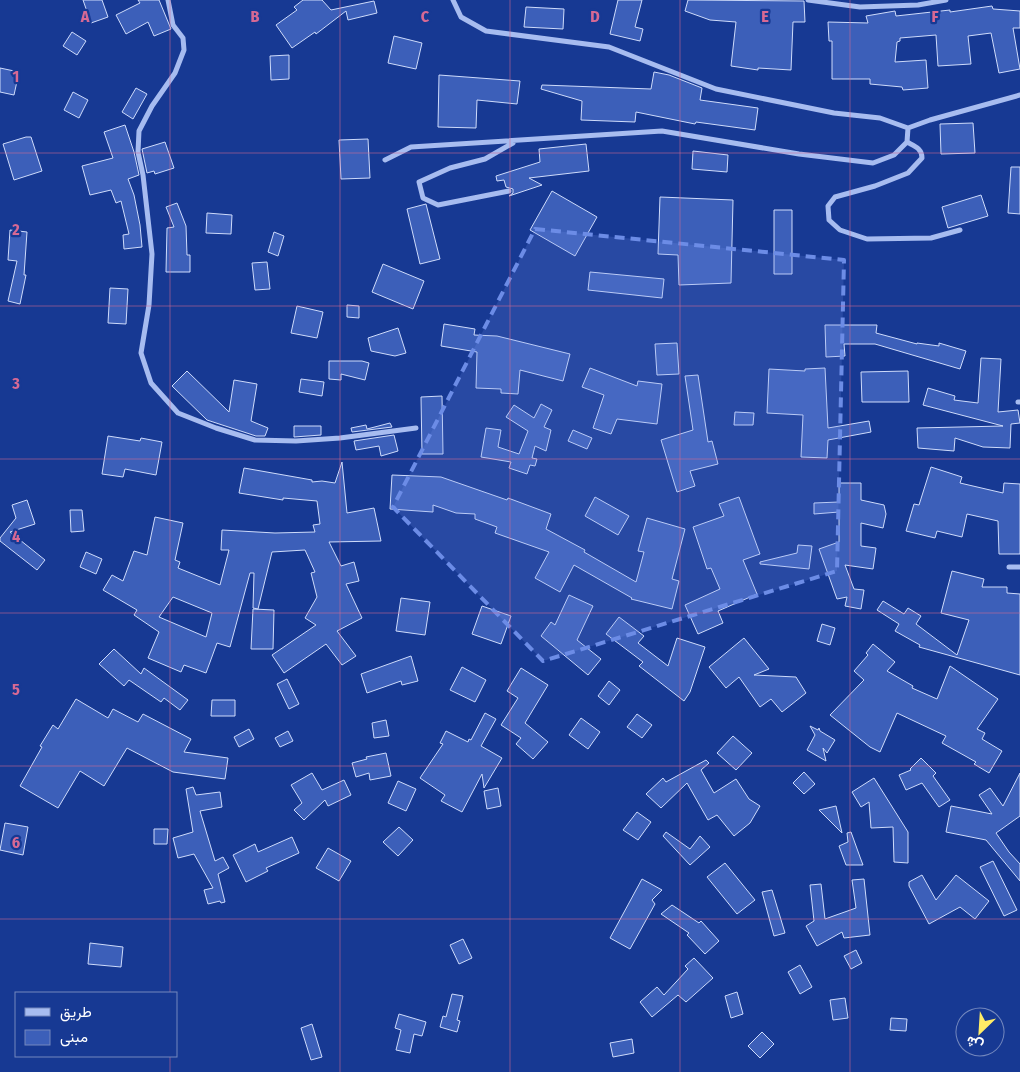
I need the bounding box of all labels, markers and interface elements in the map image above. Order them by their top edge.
text: A [80,7,90,26]
text: B [251,7,260,26]
text: C [421,7,430,26]
text: D [590,7,600,26]
text: E [761,7,769,26]
text: F [931,7,939,26]
text: 1 [13,67,19,86]
text: 2 [11,220,20,239]
text: 3 [11,374,20,393]
text: 4 [12,527,20,546]
text: 5 [12,680,20,699]
text: 6 [12,833,20,852]
legend [15,992,178,1057]
text: طريق [60,1003,92,1022]
north arrow [955,1007,1005,1057]
text: مبنى [60,1028,88,1047]
text: ش [963,1032,986,1055]

